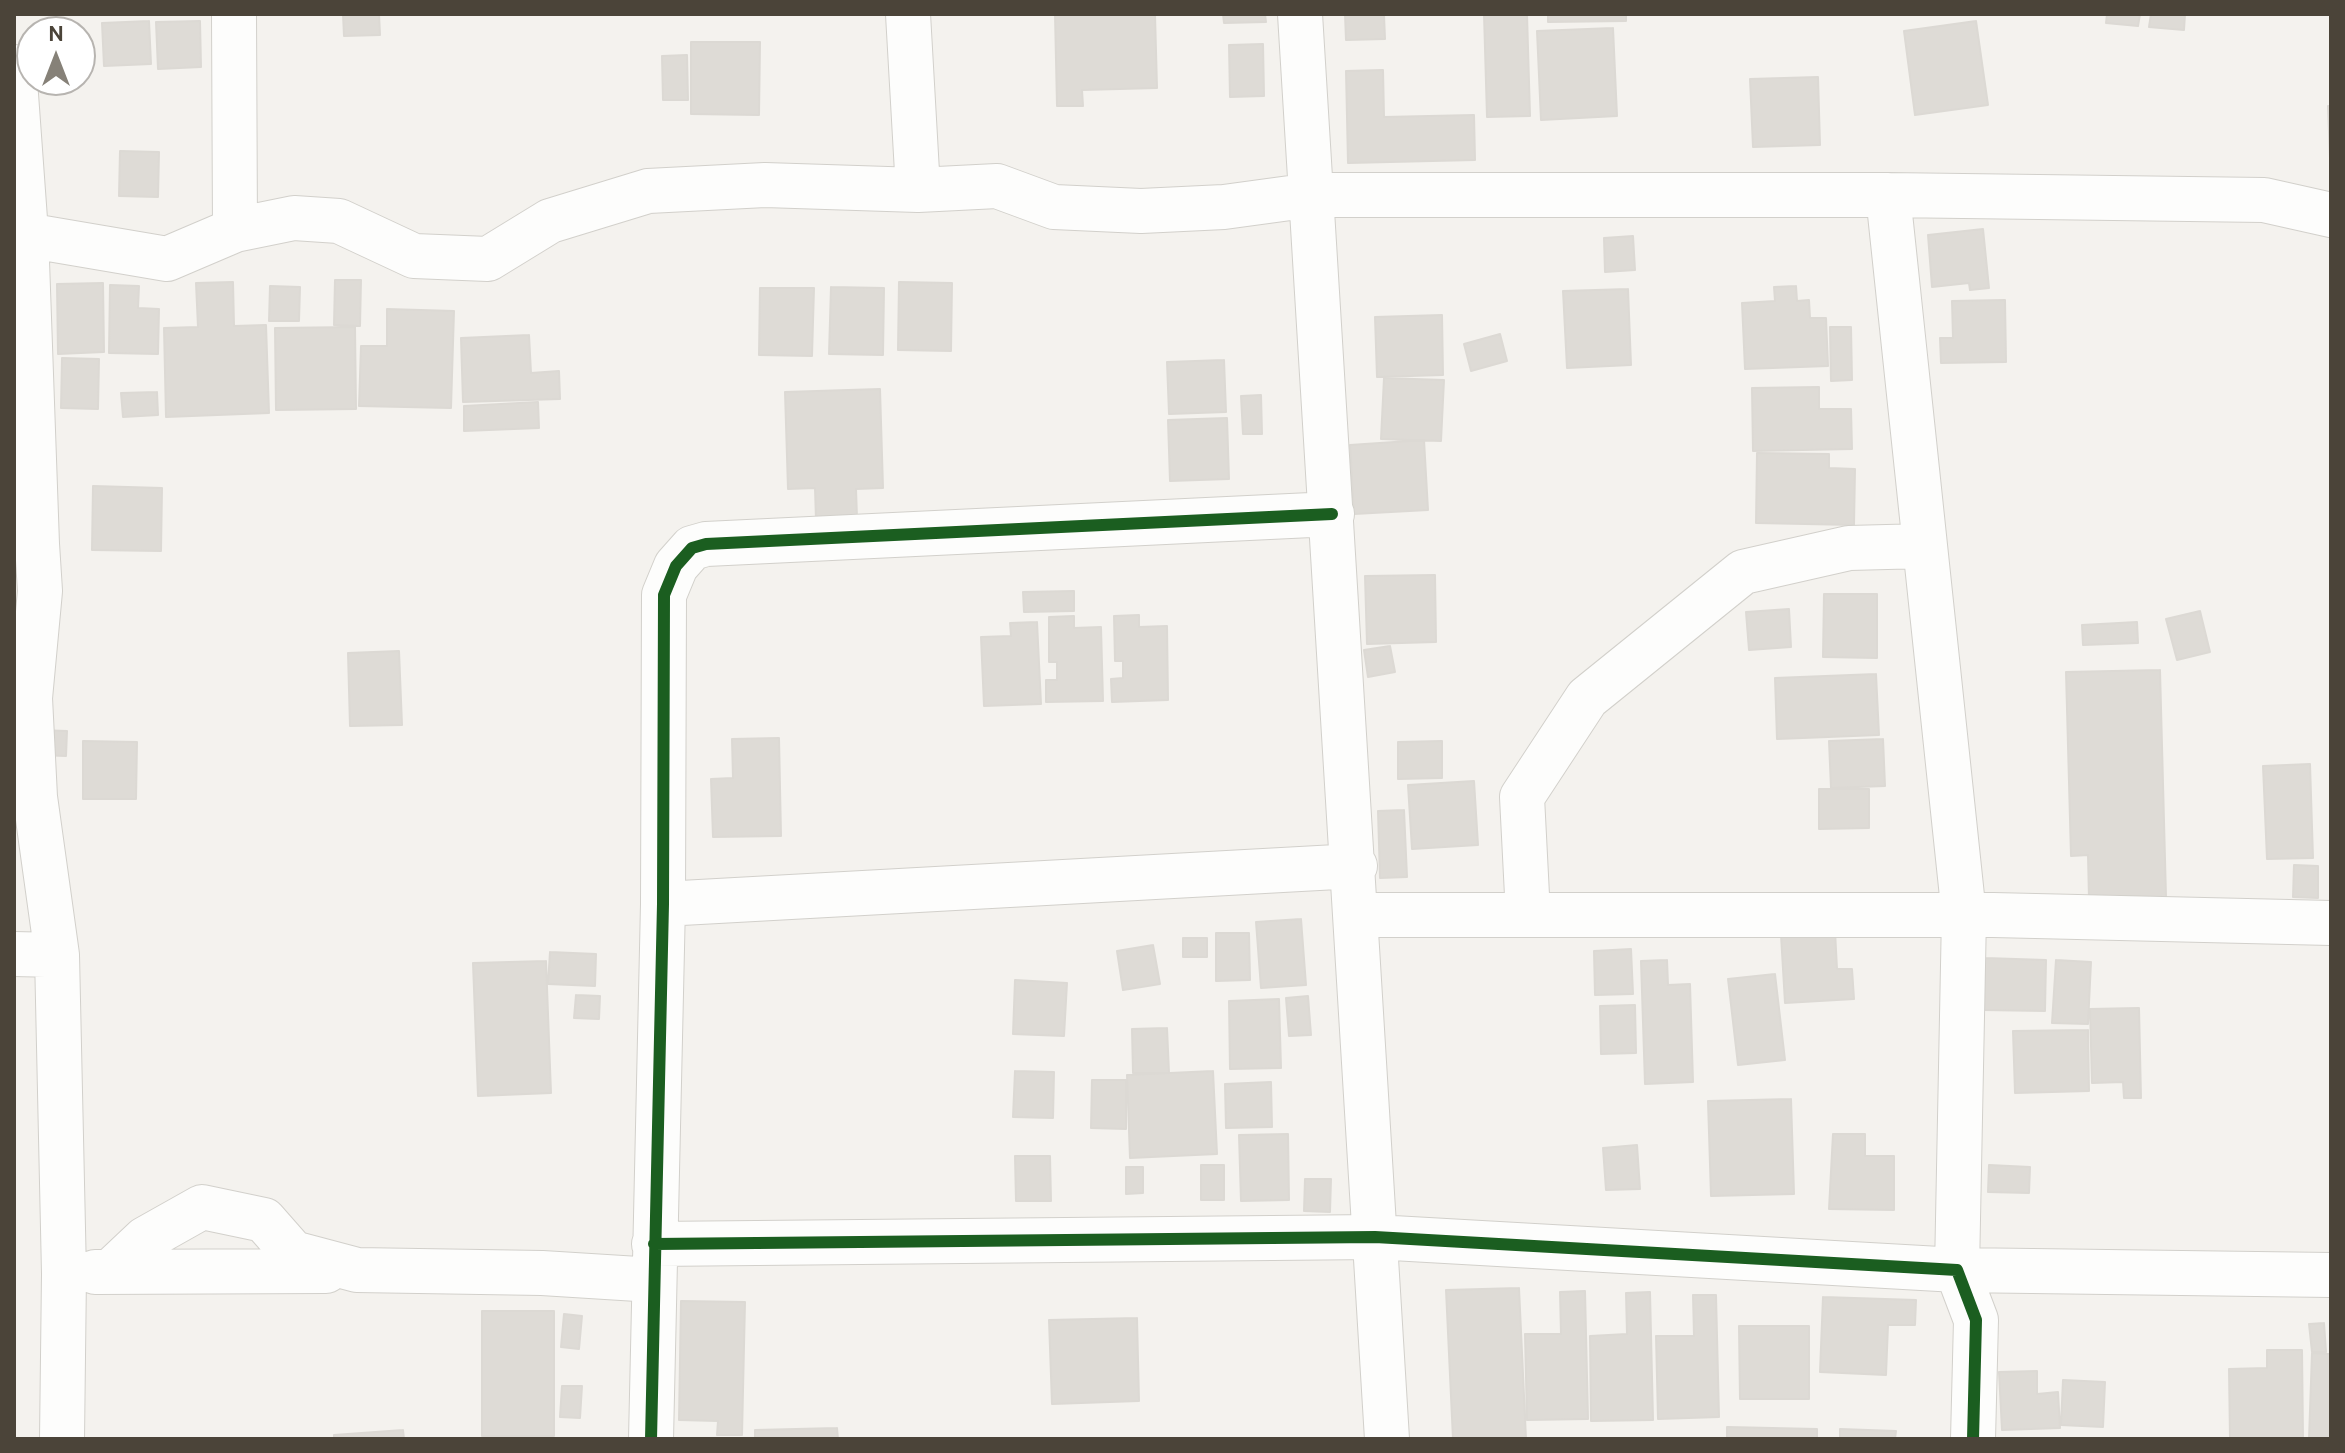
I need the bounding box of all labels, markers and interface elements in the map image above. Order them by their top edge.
north arrow [16,16,96,96]
text: N [48,20,64,47]

